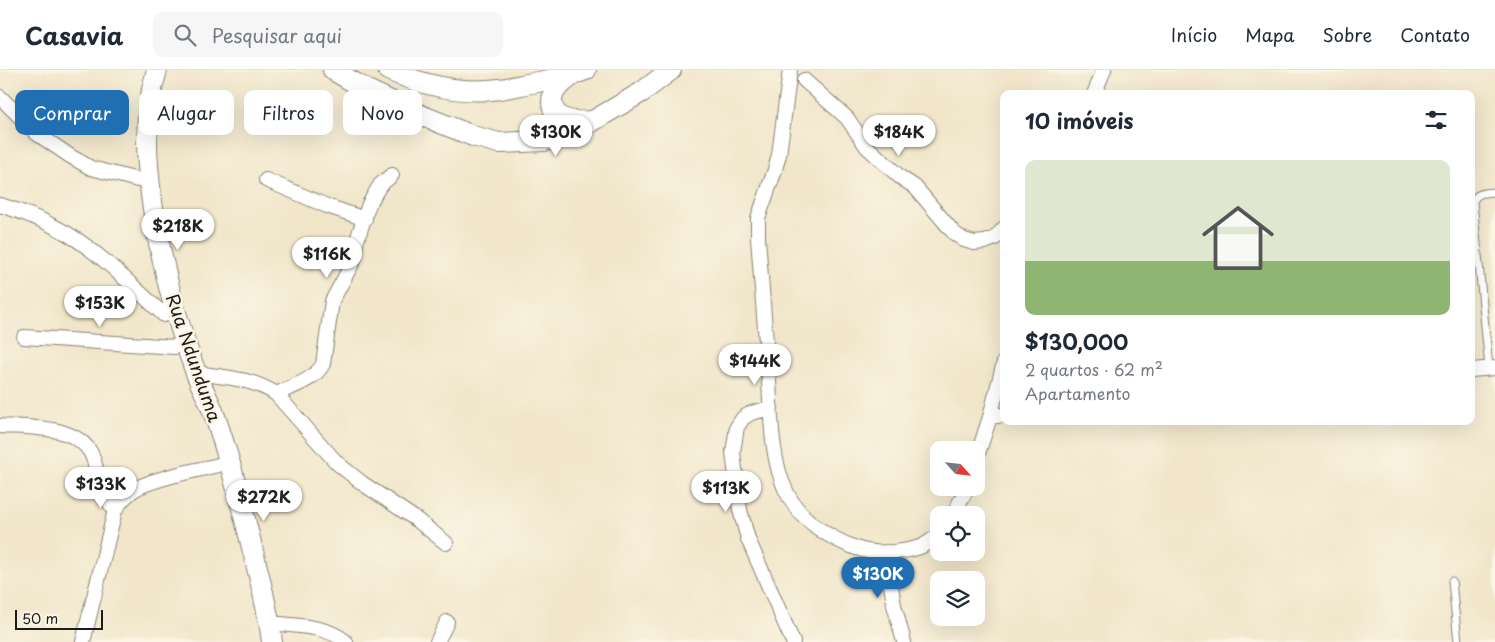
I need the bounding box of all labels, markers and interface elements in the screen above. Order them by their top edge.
search box [153,12,503,57]
text: Casavia [25,17,123,53]
icon: search [171,21,199,49]
text: Pesquisar aqui [211,21,342,49]
text: Início [1171,21,1217,48]
text: Mapa [1245,21,1295,48]
text: Sobre [1323,21,1372,48]
text: Contato [1400,21,1470,48]
chip: Comprar [15,90,129,135]
chip: Alugar [139,90,234,135]
chip: Filtros [244,90,333,135]
chip: Novo [343,90,422,135]
text: 10 imóveis [1025,104,1133,136]
icon: filters [1422,106,1450,134]
pin: $130K [521,114,591,157]
pin: $184K [864,114,934,157]
text: $130K [530,119,582,143]
text: $184K [874,119,924,143]
icon: home [1193,193,1283,283]
pin: $218K [143,208,213,251]
text: $218K [152,213,204,237]
pin: $116K [292,236,362,279]
text: $116K [303,241,351,265]
pin: $153K [65,286,135,328]
text: $153K [75,290,125,314]
street label: Rua Ndunduma [160,290,229,426]
text: $130,000 [1025,325,1128,357]
pin: $144K [720,344,790,386]
text: $144K [729,348,781,372]
text: 2 quartos · 62 m² [1025,357,1163,381]
text: Apartamento [1025,381,1130,405]
north arrow [930,441,985,496]
map controls [930,441,985,626]
pin: $133K [66,466,136,509]
pin: $113K [691,470,761,513]
text: $133K [76,471,126,495]
text: $113K [702,475,750,499]
pin: $272K [229,480,299,522]
text: $272K [237,484,291,508]
button: locate [930,506,985,561]
pin: $130K [843,556,913,599]
text: $130K [852,561,904,585]
button: layers [930,571,985,626]
scale bar [15,607,102,630]
text: 50 m [22,608,58,629]

